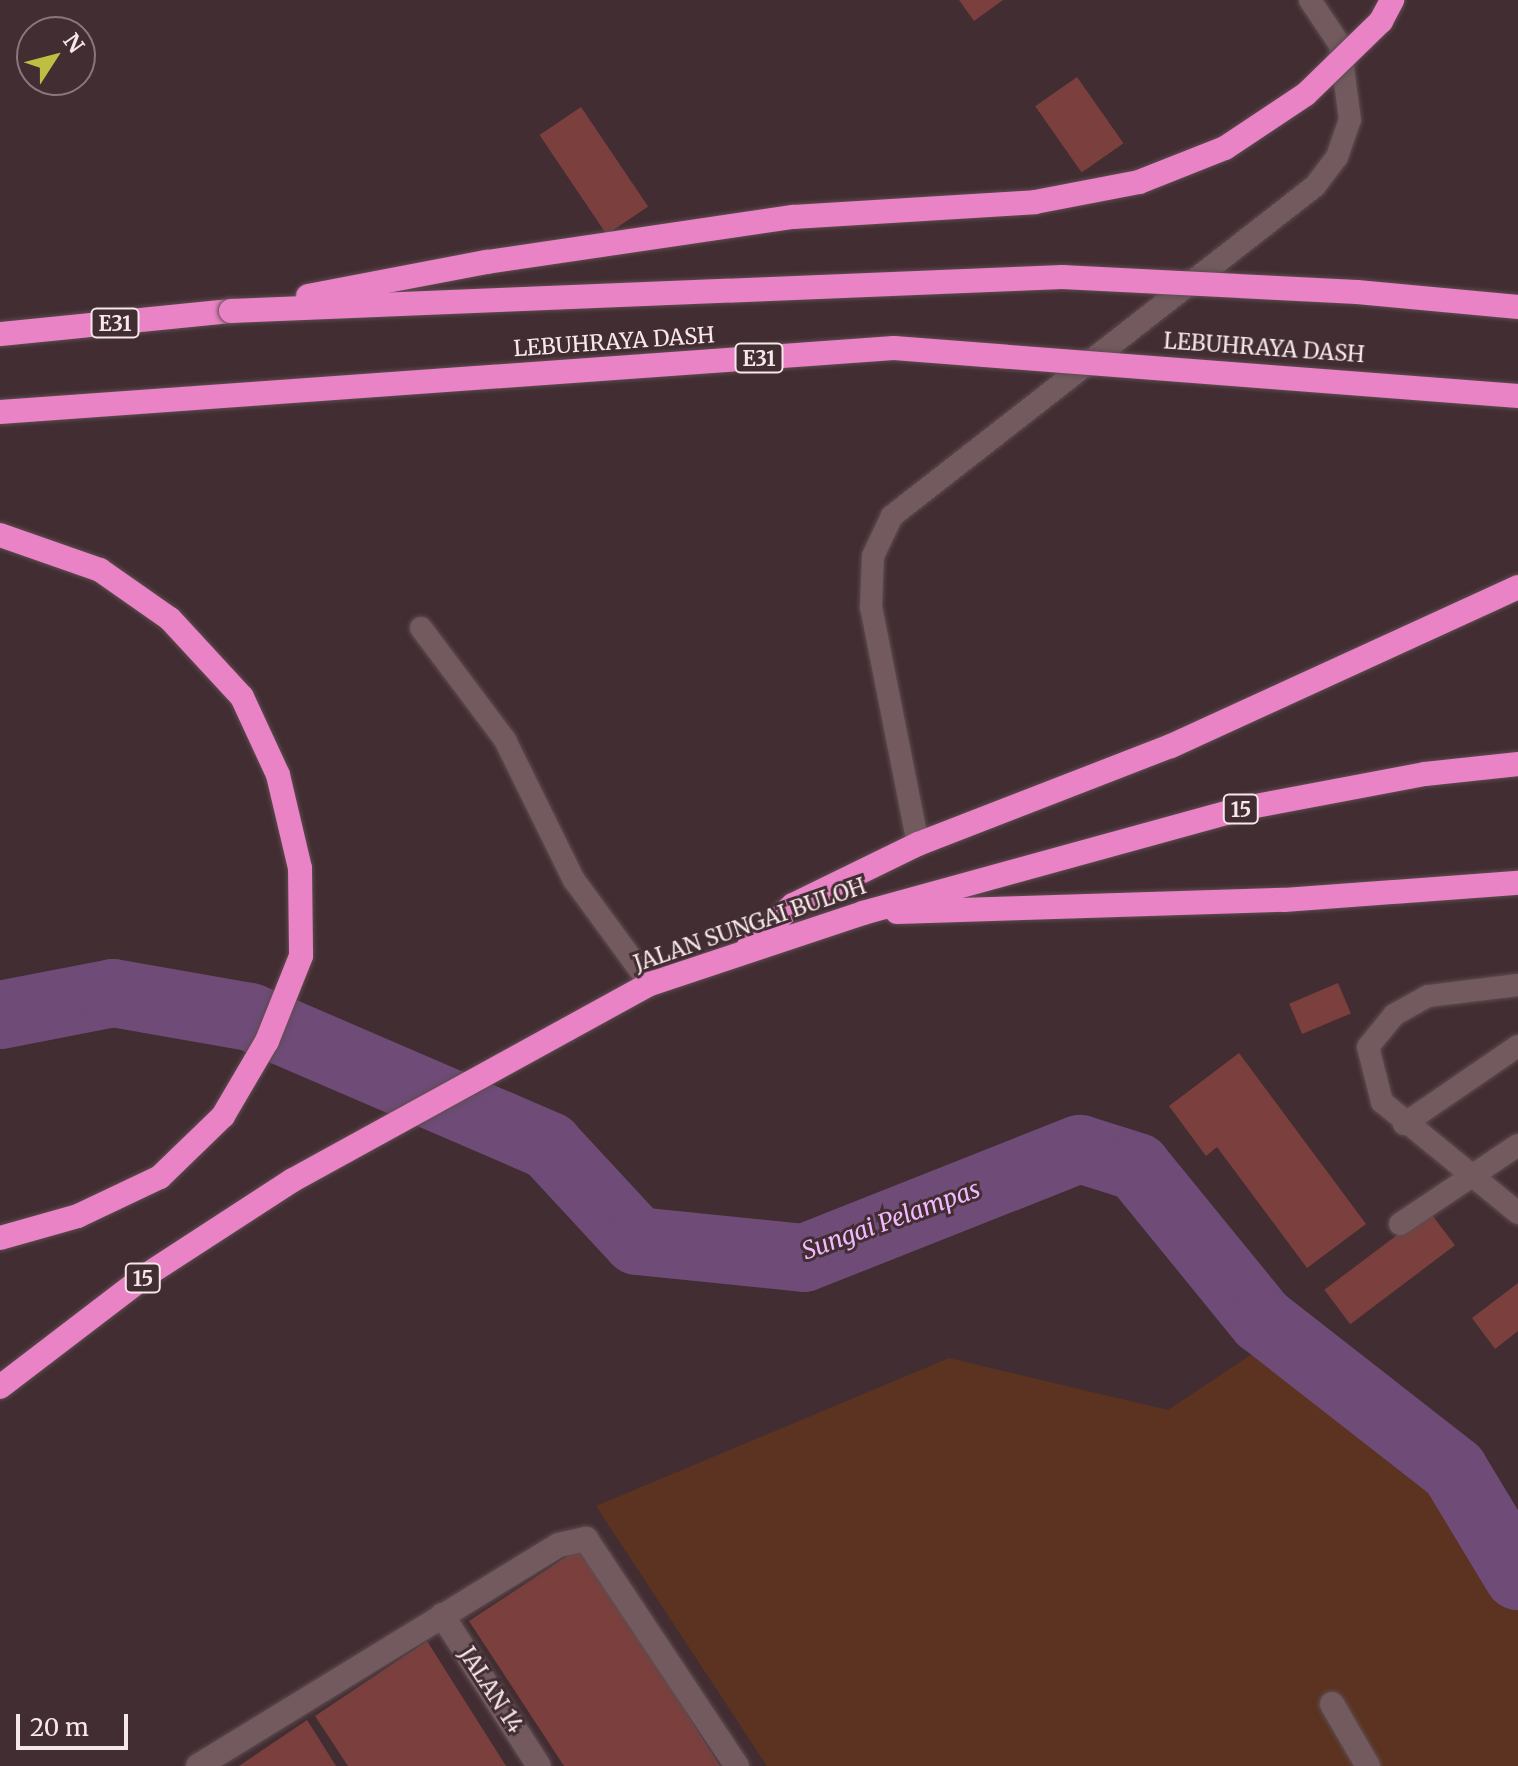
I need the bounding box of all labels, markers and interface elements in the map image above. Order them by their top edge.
north arrow [16,16,96,96]
text: N [57,28,90,58]
road number: E31 [89,307,141,339]
street label: LEBUHRAYA DASH [512,322,716,362]
street label: LEBUHRAYA DASH [1162,328,1366,368]
road number: E31 [733,342,785,374]
road number: 15 [1221,793,1261,825]
street label: JALAN SUNGAI BULOH [630,873,870,977]
water label: Sungai Pelampas [798,1174,984,1266]
road number: 15 [123,1262,163,1294]
street label: JALAN 14 [453,1642,529,1738]
scale bar [20,1698,132,1748]
text: 20 m [30,1712,89,1743]

